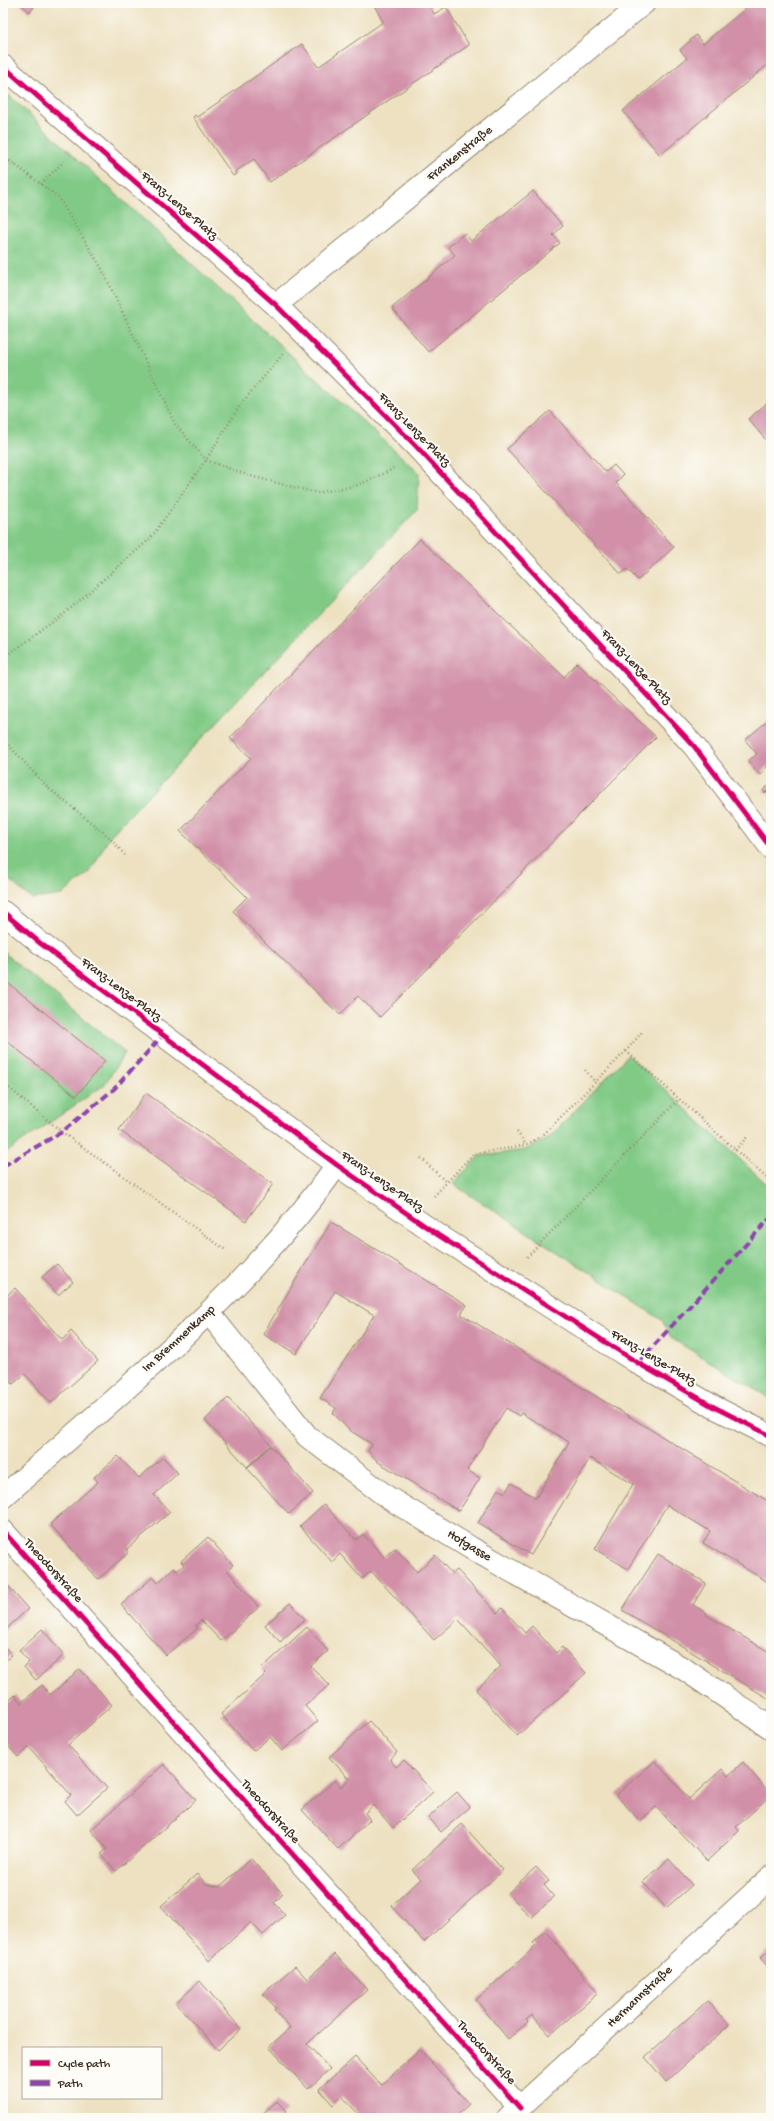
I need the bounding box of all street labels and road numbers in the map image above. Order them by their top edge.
street label: Frankenstraße [423,123,496,186]
street label: Franz-Lenze-Platz [137,168,221,244]
street label: Franz-Lenze-Platz [374,389,454,471]
street label: Franz-Lenze-Platz [597,626,675,708]
street label: Franz-Lenze-Platz [77,954,165,1026]
street label: Franz-Lenze-Platz [337,1147,427,1217]
street label: Im Bremmenkamp [139,1302,219,1376]
street label: Franz-Lenze-Platz [607,1326,699,1390]
street label: Hofgasse [444,1527,494,1565]
street label: Theodorstraße [20,1535,86,1606]
street label: Theodorstraße [237,1776,303,1847]
street label: Hermannstraße [604,1963,676,2031]
street label: Theodorstraße [453,2017,519,2088]

